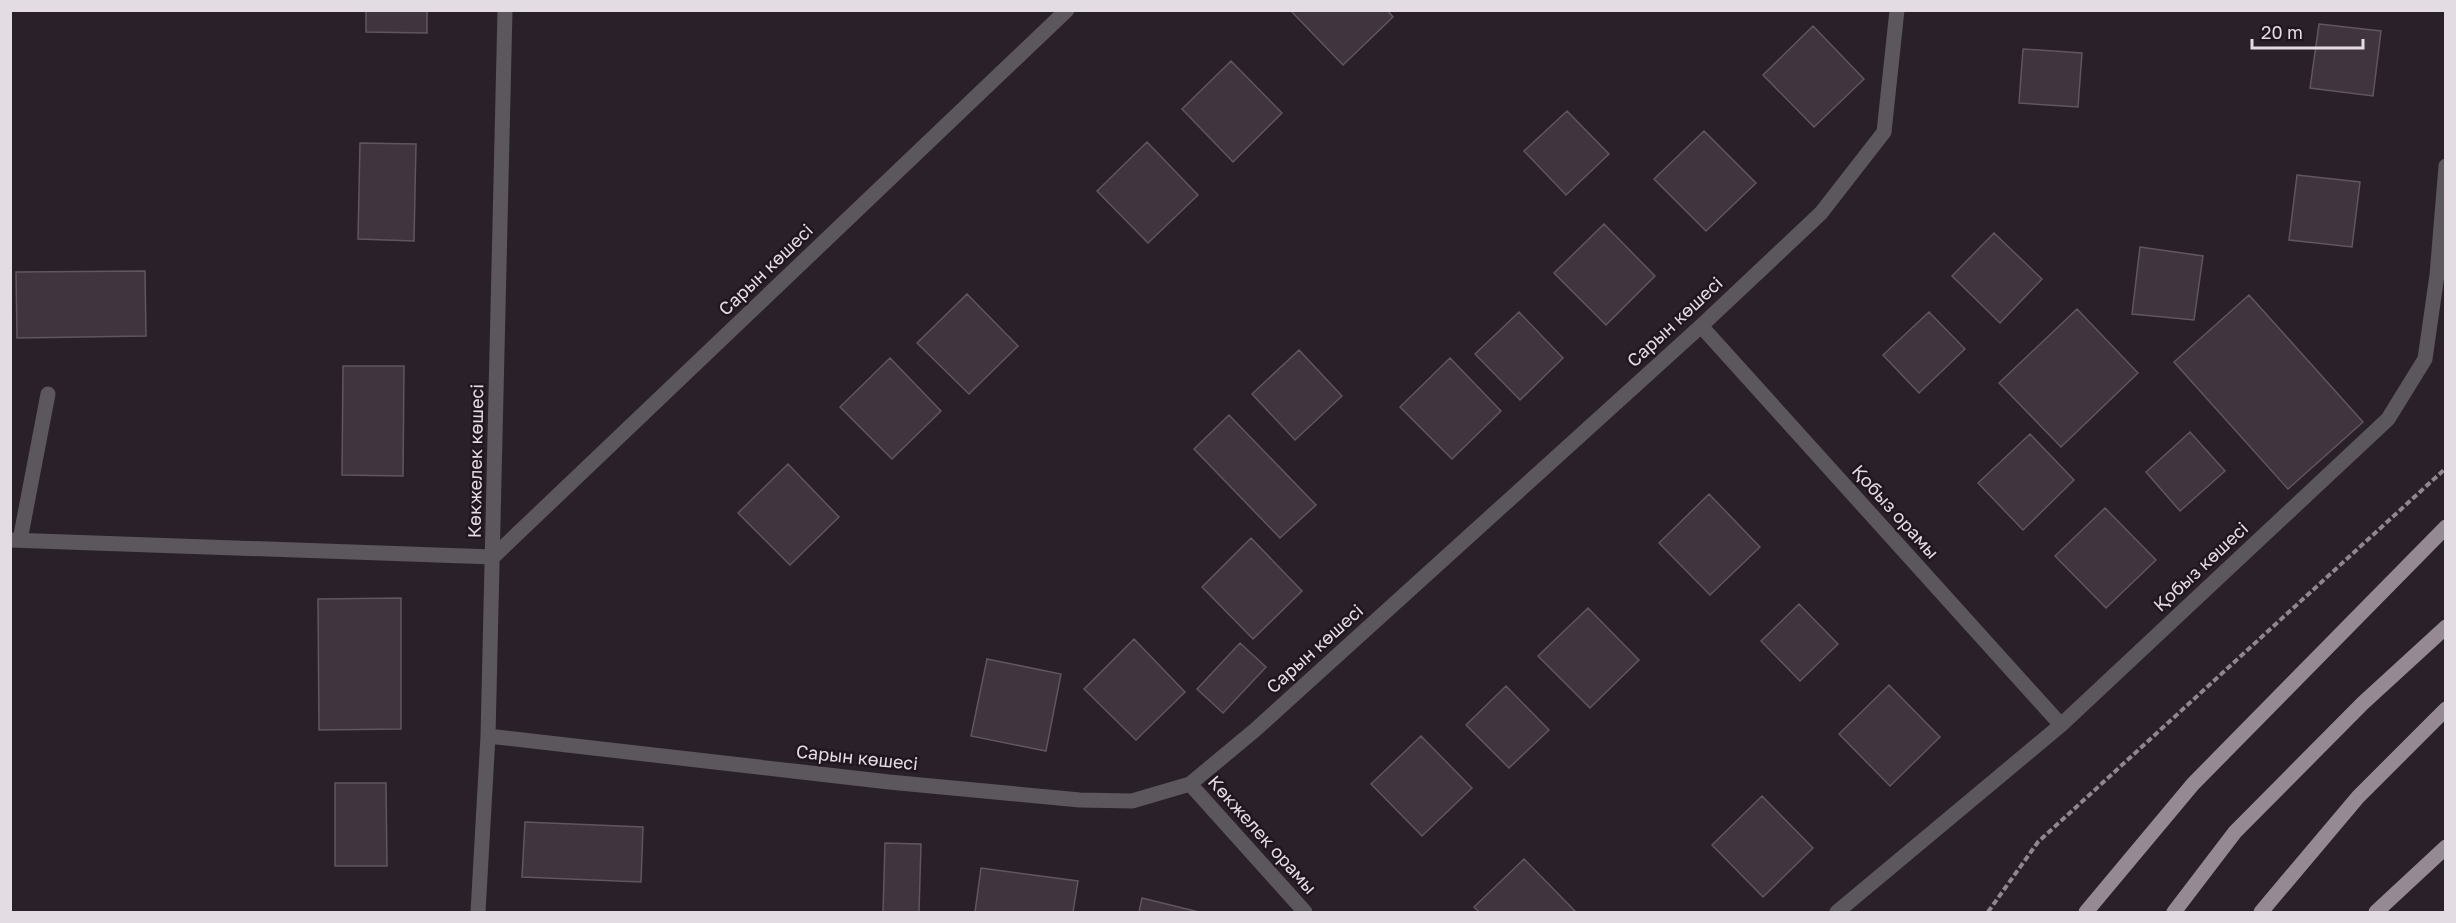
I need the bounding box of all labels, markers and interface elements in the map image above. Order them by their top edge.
scale bar [2252,12,2363,50]
text: 20 m [2261,21,2303,43]
street label: Сарын көшесі [714,219,817,320]
street label: Сарын көшесі [1622,271,1727,371]
street label: Көкжелек көшесі [463,384,487,538]
street label: Қобыз орамы [1848,460,1944,563]
street label: Қобыз көшесі [2148,517,2252,616]
street label: Сарын көшесі [1261,599,1367,697]
street label: Сарын көшесі [795,740,919,774]
street label: Көкжелек орамы [1204,771,1322,898]

